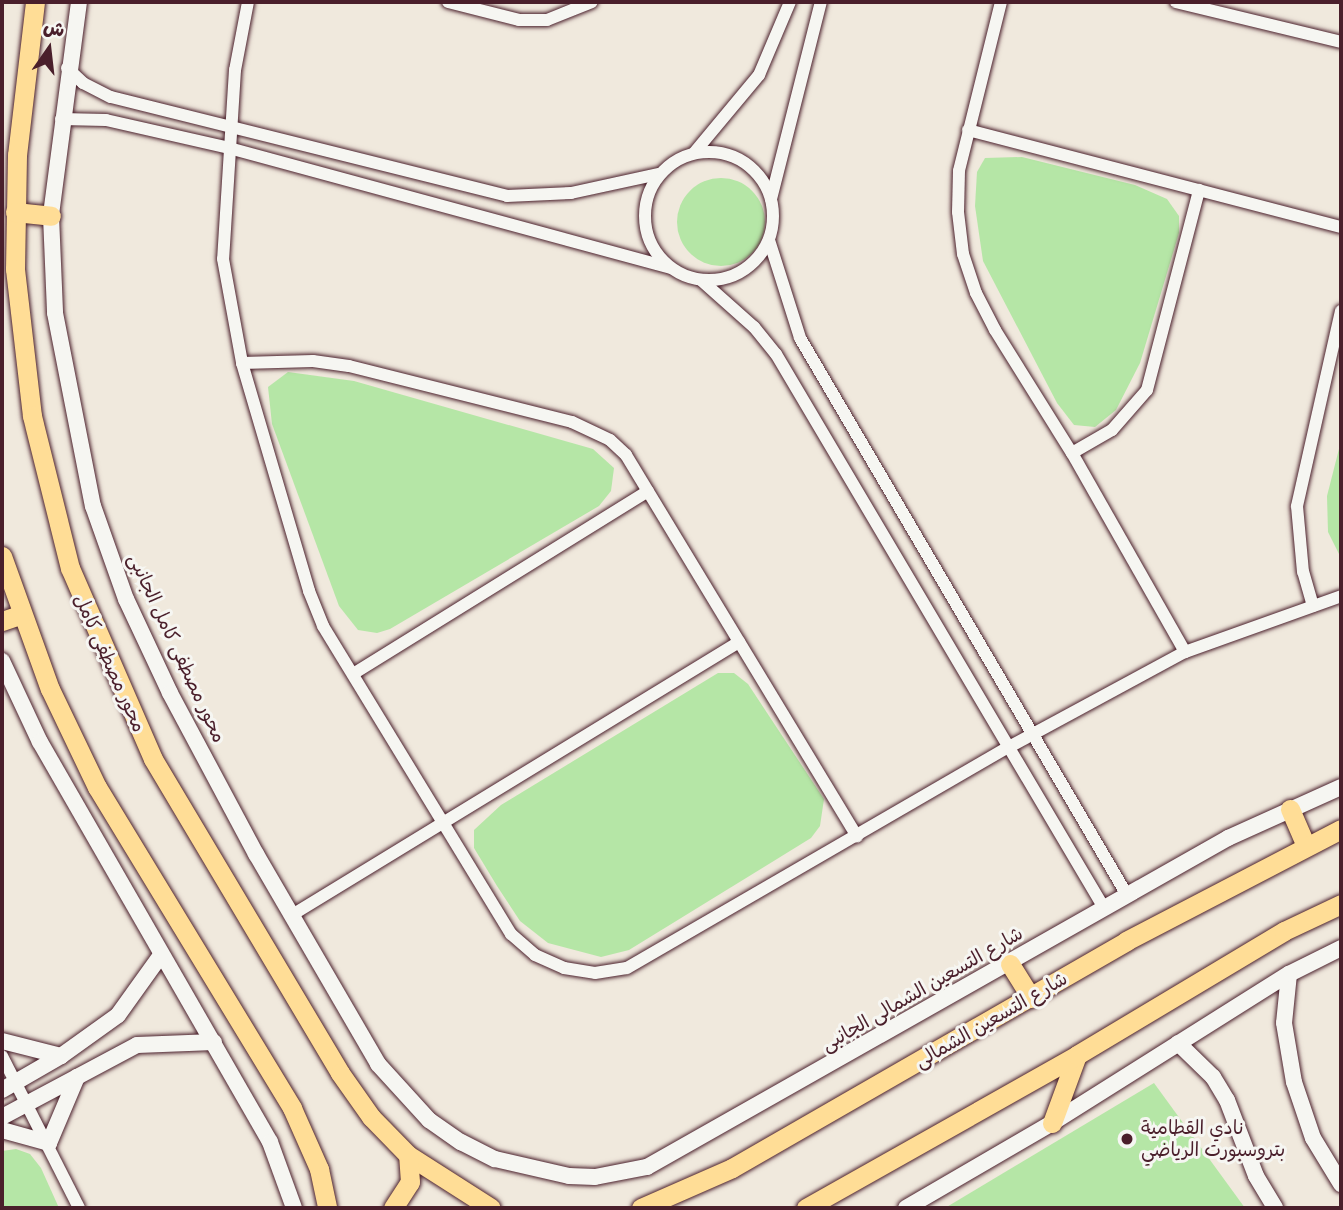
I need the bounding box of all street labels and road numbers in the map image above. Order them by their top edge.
street label: محور مصطفى كامل الجانبى [123,550,231,746]
street label: محور مصطفى كامل [69,590,151,736]
street label: شارع التسعين الشمالى الجانبى [817,922,1027,1056]
street label: شارع التسعين الشمالى [911,967,1071,1073]

